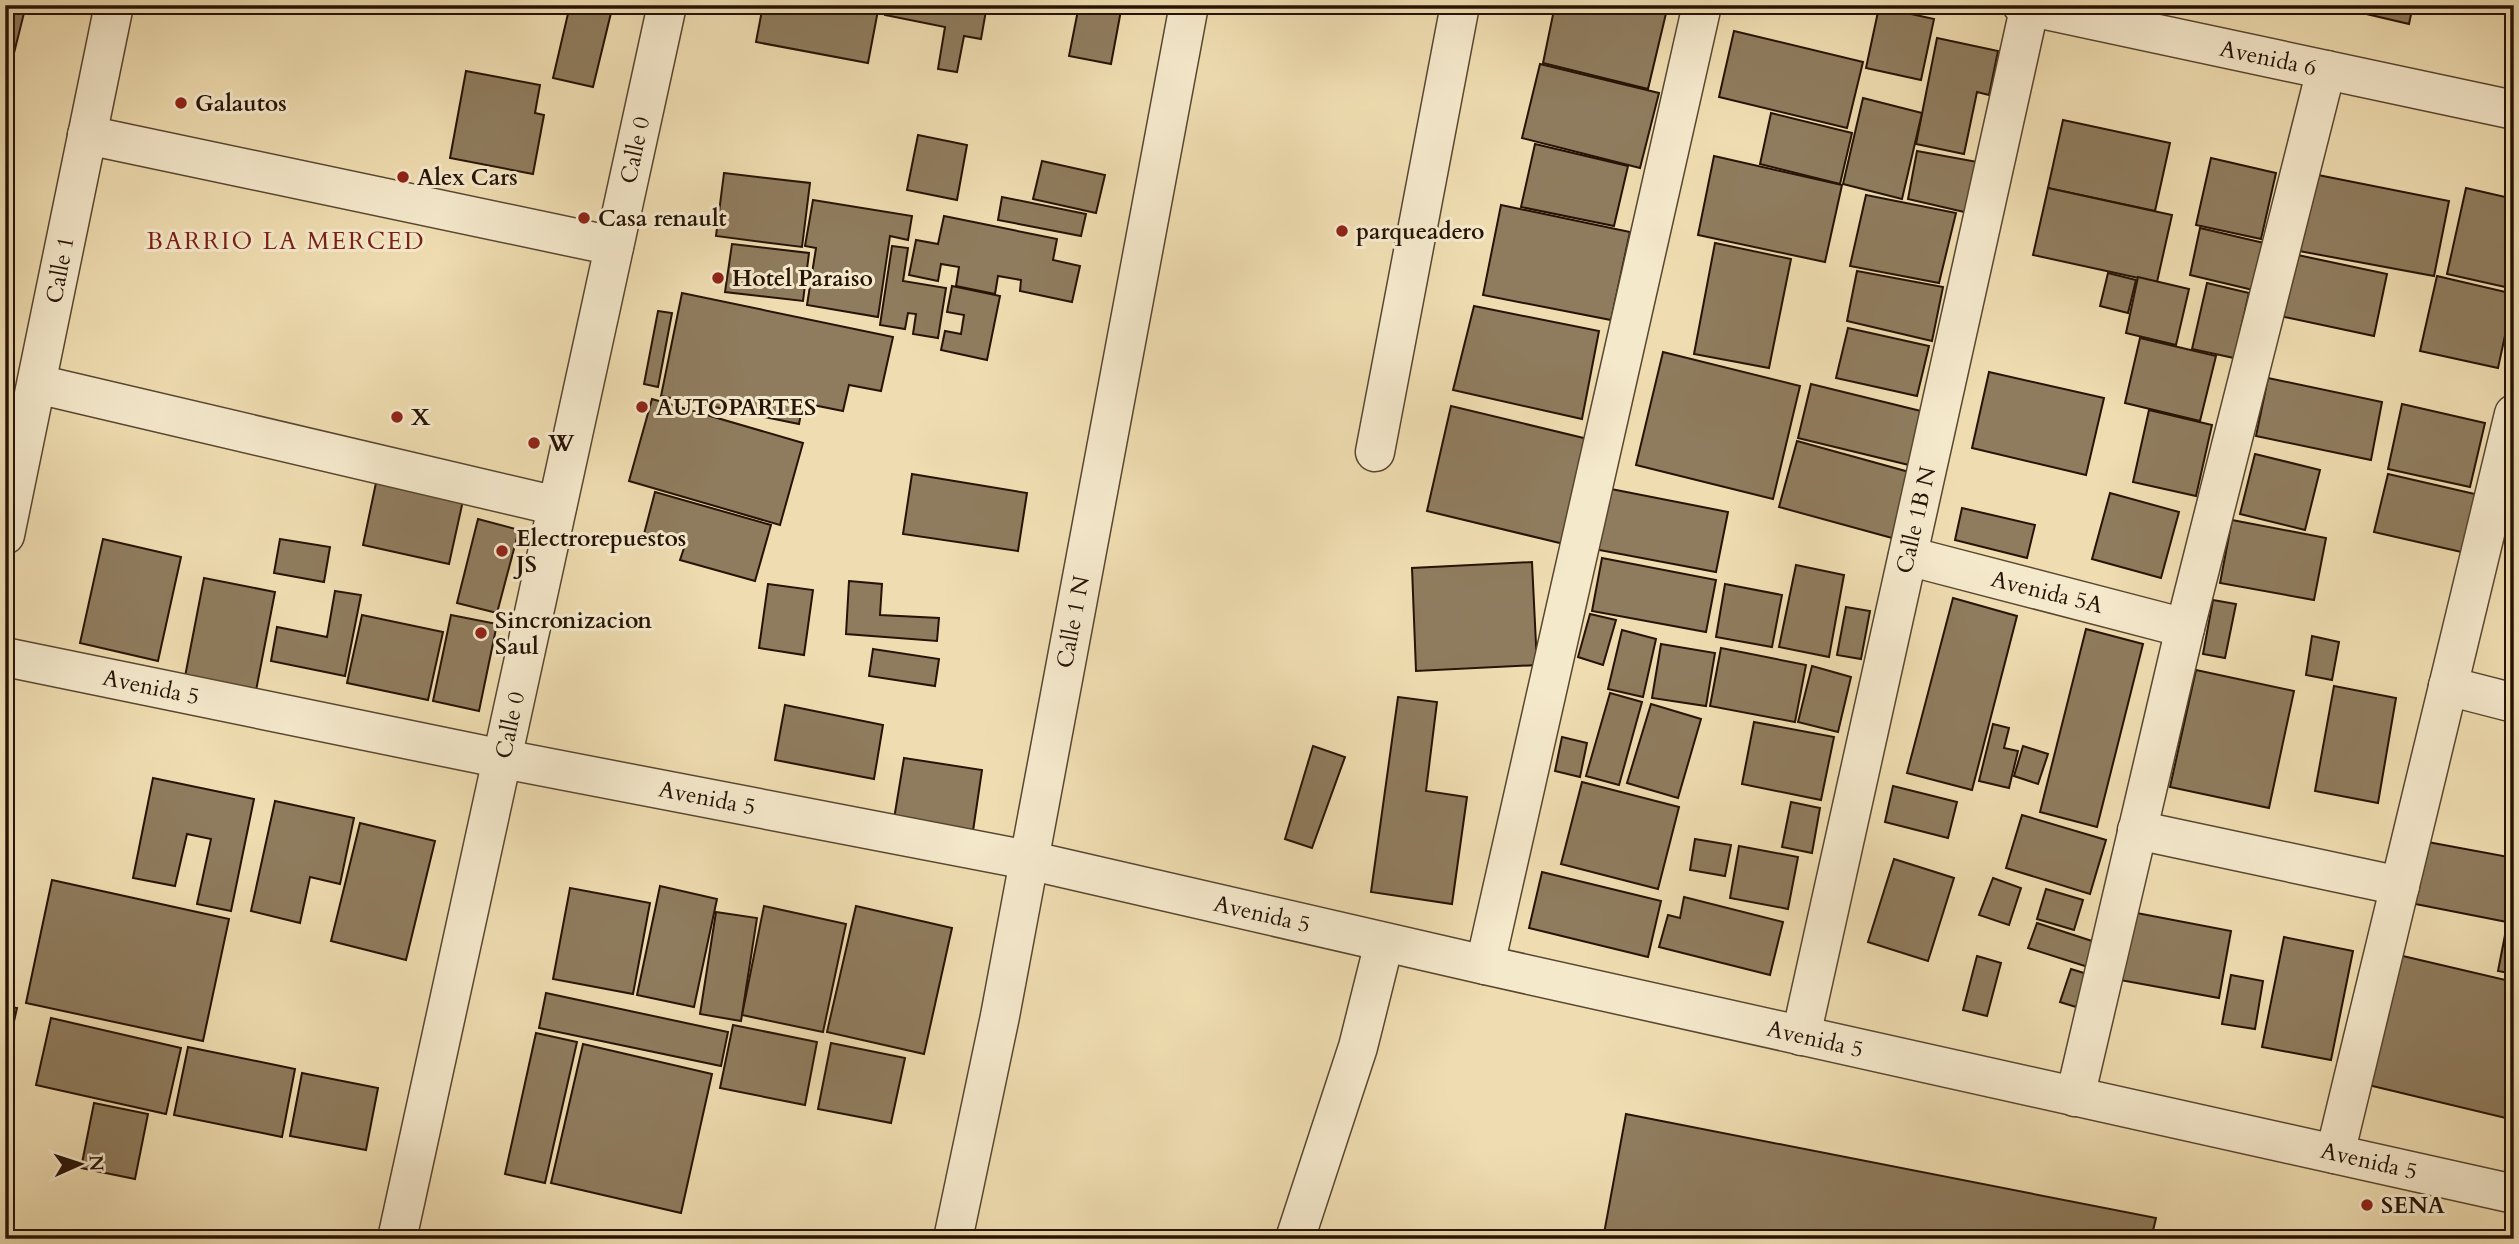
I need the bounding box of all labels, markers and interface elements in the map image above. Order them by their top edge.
street label: Avenida 6 [2217,33,2319,83]
place label: Galautos [195,88,287,119]
marker: Galautos [173,95,189,111]
street label: Calle 0 [613,114,657,186]
place label: Alex Cars [417,162,518,193]
marker: Alex Cars [395,169,411,185]
place label: Casa renault [598,203,727,234]
marker: Casa renault [576,210,592,226]
place label: parqueadero [1356,216,1484,247]
marker: parqueadero [1334,223,1350,239]
district label: BARRIO LA MERCED [147,225,425,258]
street label: Calle 1 [38,234,82,306]
place label: Hotel Paraiso [732,263,873,294]
marker: Hotel Paraiso [710,270,726,286]
place label: AUTOPARTES [656,392,816,423]
marker: AUTOPARTES [634,399,650,415]
place label: X [411,402,431,433]
marker: X [389,409,405,425]
place label: W [547,428,575,459]
marker: W [526,435,542,451]
street label: Calle 1B N [1889,463,1943,577]
place label: Electrorepuestos JS [513,523,686,580]
marker: Electrorepuestos JS [494,543,510,559]
street label: Avenida 5A [1988,563,2107,621]
street label: Calle 1 N [1049,573,1097,671]
place label: Sincronizacion Saul [495,605,652,662]
marker: Sincronizacion Saul [473,625,489,641]
street label: Avenida 5 [100,662,202,712]
street label: Calle 0 [488,689,532,761]
street label: Avenida 5 [656,773,758,823]
street label: Avenida 5 [1211,888,1313,940]
street label: Avenida 5 [1764,1013,1866,1065]
north arrow [46,1128,116,1198]
street label: Avenida 5 [2318,1135,2420,1187]
text: N [83,1154,109,1173]
place label: SENA [2381,1190,2445,1221]
marker: SENA [2359,1197,2375,1213]

